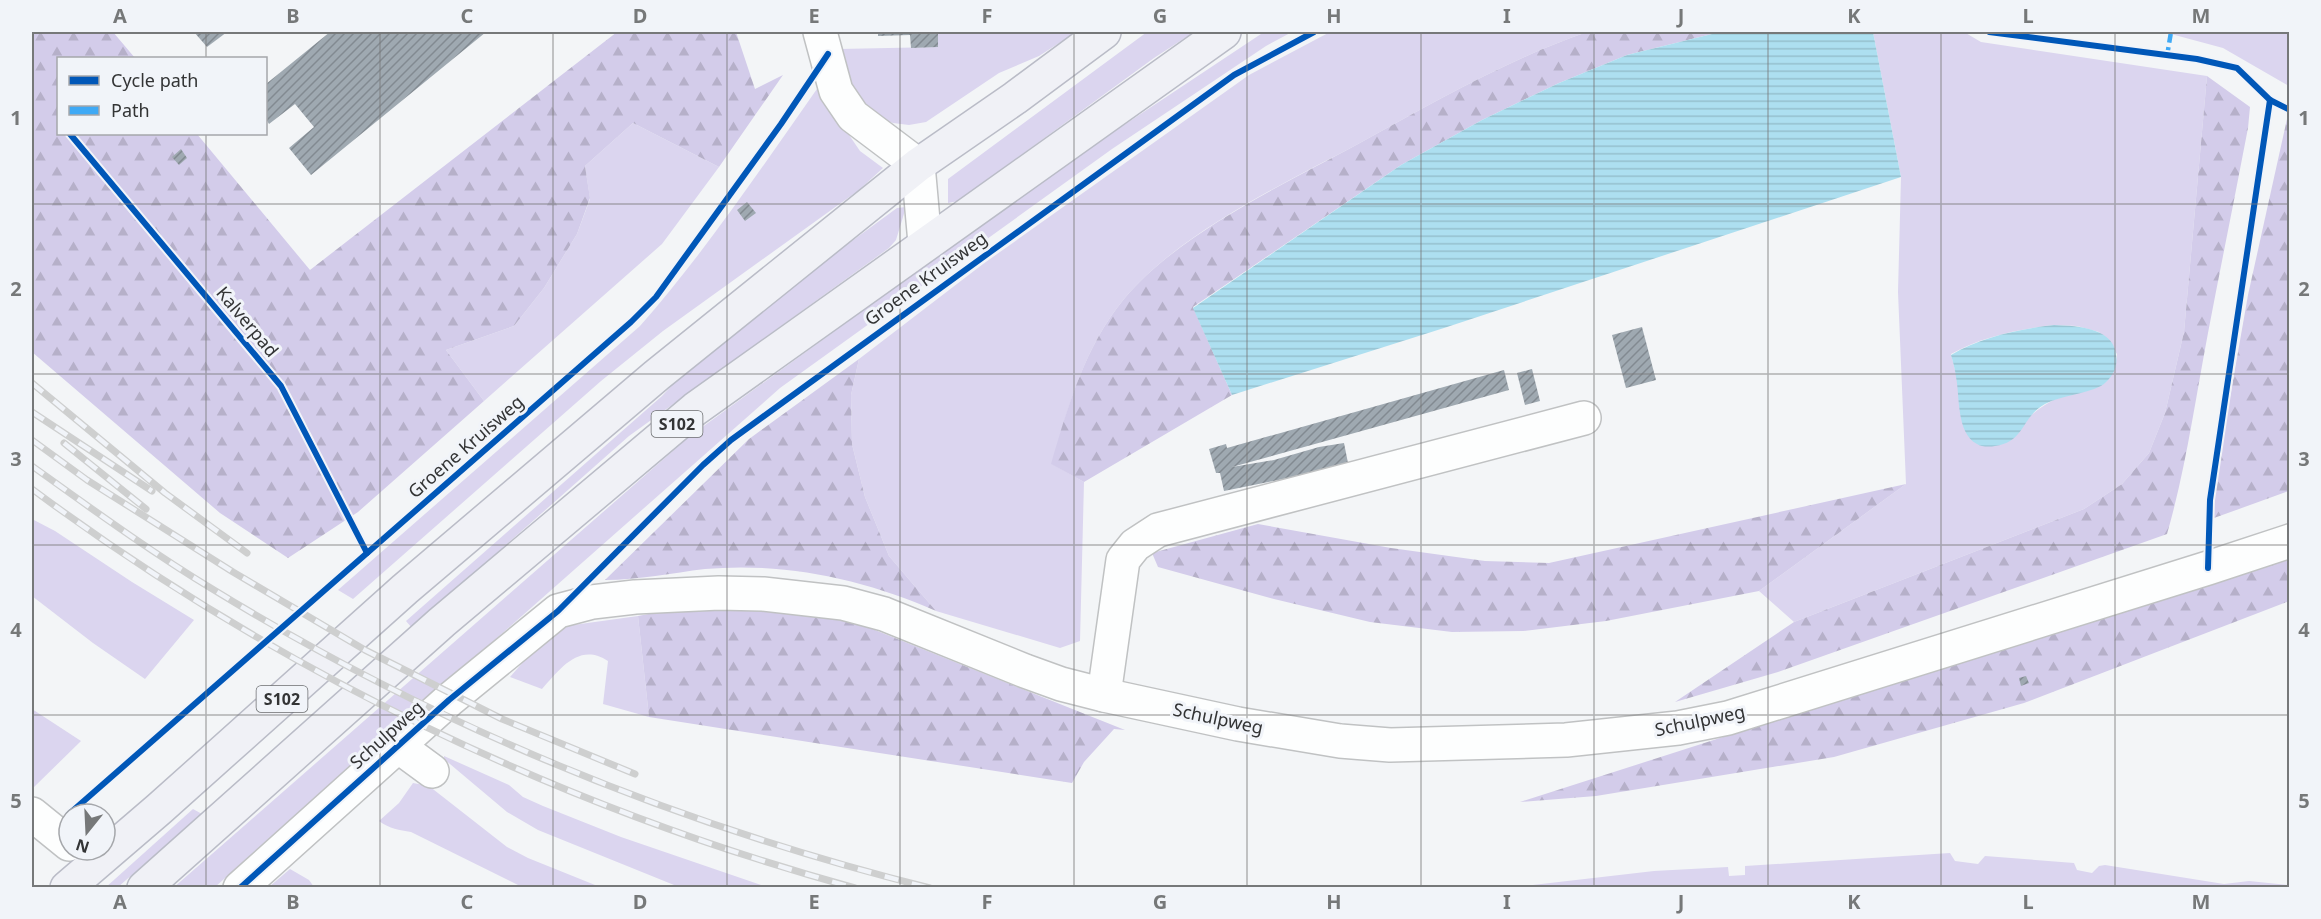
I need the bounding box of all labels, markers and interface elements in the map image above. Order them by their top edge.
text: A [113,2,127,29]
text: B [286,2,300,29]
text: C [461,2,474,29]
text: D [633,2,647,29]
text: E [808,2,820,29]
text: F [982,2,992,29]
text: G [1153,2,1167,29]
text: H [1326,2,1342,29]
text: I [1503,2,1511,29]
text: J [1676,2,1684,29]
text: K [1847,2,1861,29]
text: L [2022,2,2034,29]
text: M [2192,2,2210,29]
legend [57,57,267,135]
text: Cycle path [111,68,198,92]
text: Path [111,98,150,122]
text: 1 [10,104,22,131]
text: 1 [2298,104,2310,131]
street label: Groene Kruisweg [859,226,991,331]
text: 2 [10,275,22,302]
text: 2 [2298,275,2310,302]
street label: Kalverpad [211,281,284,362]
street label: Groene Kruisweg [403,389,528,503]
road number: S102 [652,411,702,437]
text: 3 [10,445,22,472]
text: 3 [2298,445,2310,472]
text: 4 [10,616,22,643]
text: 4 [2298,616,2310,643]
road number: S102 [256,686,308,712]
street label: Schulpweg [344,695,428,774]
street label: Schulpweg [1171,697,1265,739]
street label: Schulpweg [1653,699,1747,741]
text: 5 [10,787,22,814]
text: 5 [2298,787,2310,814]
north arrow [57,802,117,862]
text: N [73,834,92,859]
text: A [113,888,127,915]
text: B [286,888,300,915]
text: C [461,888,474,915]
text: D [633,888,647,915]
text: E [808,888,820,915]
text: F [982,888,992,915]
text: G [1153,888,1167,915]
text: H [1326,888,1342,915]
text: I [1503,888,1511,915]
text: J [1676,888,1684,915]
text: K [1847,888,1861,915]
text: L [2022,888,2034,915]
text: M [2192,888,2210,915]

